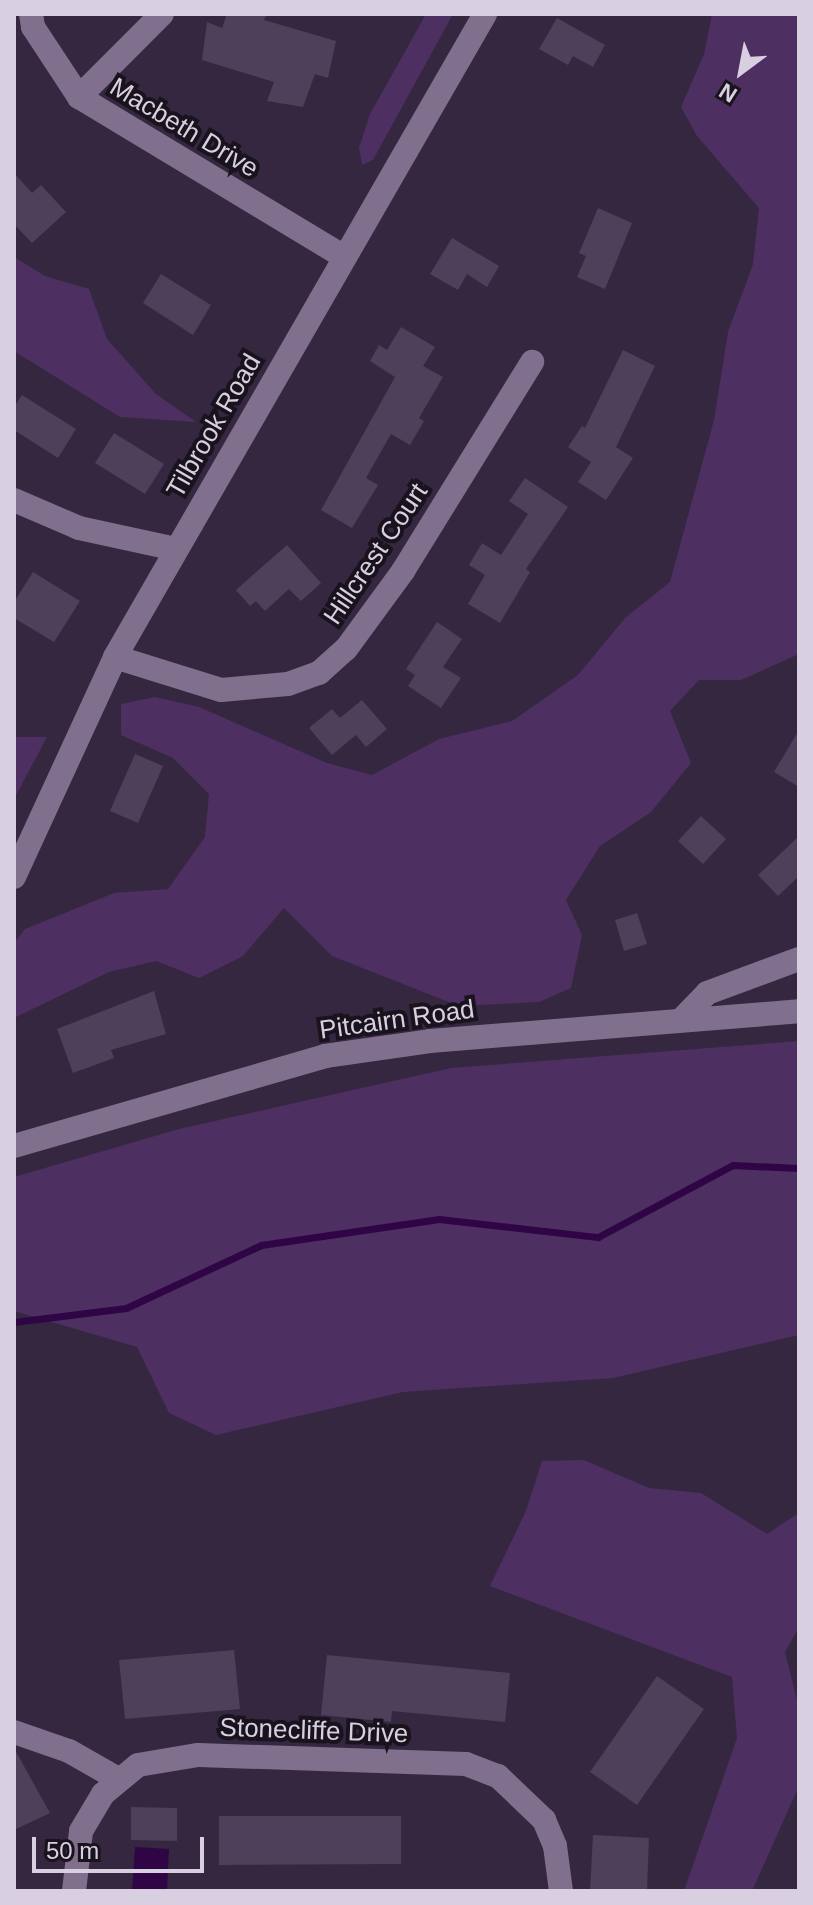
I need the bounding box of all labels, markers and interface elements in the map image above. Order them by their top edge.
north arrow [701,32,781,112]
street label: Macbeth Drive [104,71,264,185]
text: N [715,78,741,108]
street label: Tilbrook Road [160,349,268,503]
street label: Hillcrest Court [317,478,435,630]
street label: Pitcairn Road [318,994,476,1046]
street label: Stonecliffe Drive [219,1712,409,1750]
scale bar [36,1821,208,1871]
text: 50 m [46,1837,99,1864]

